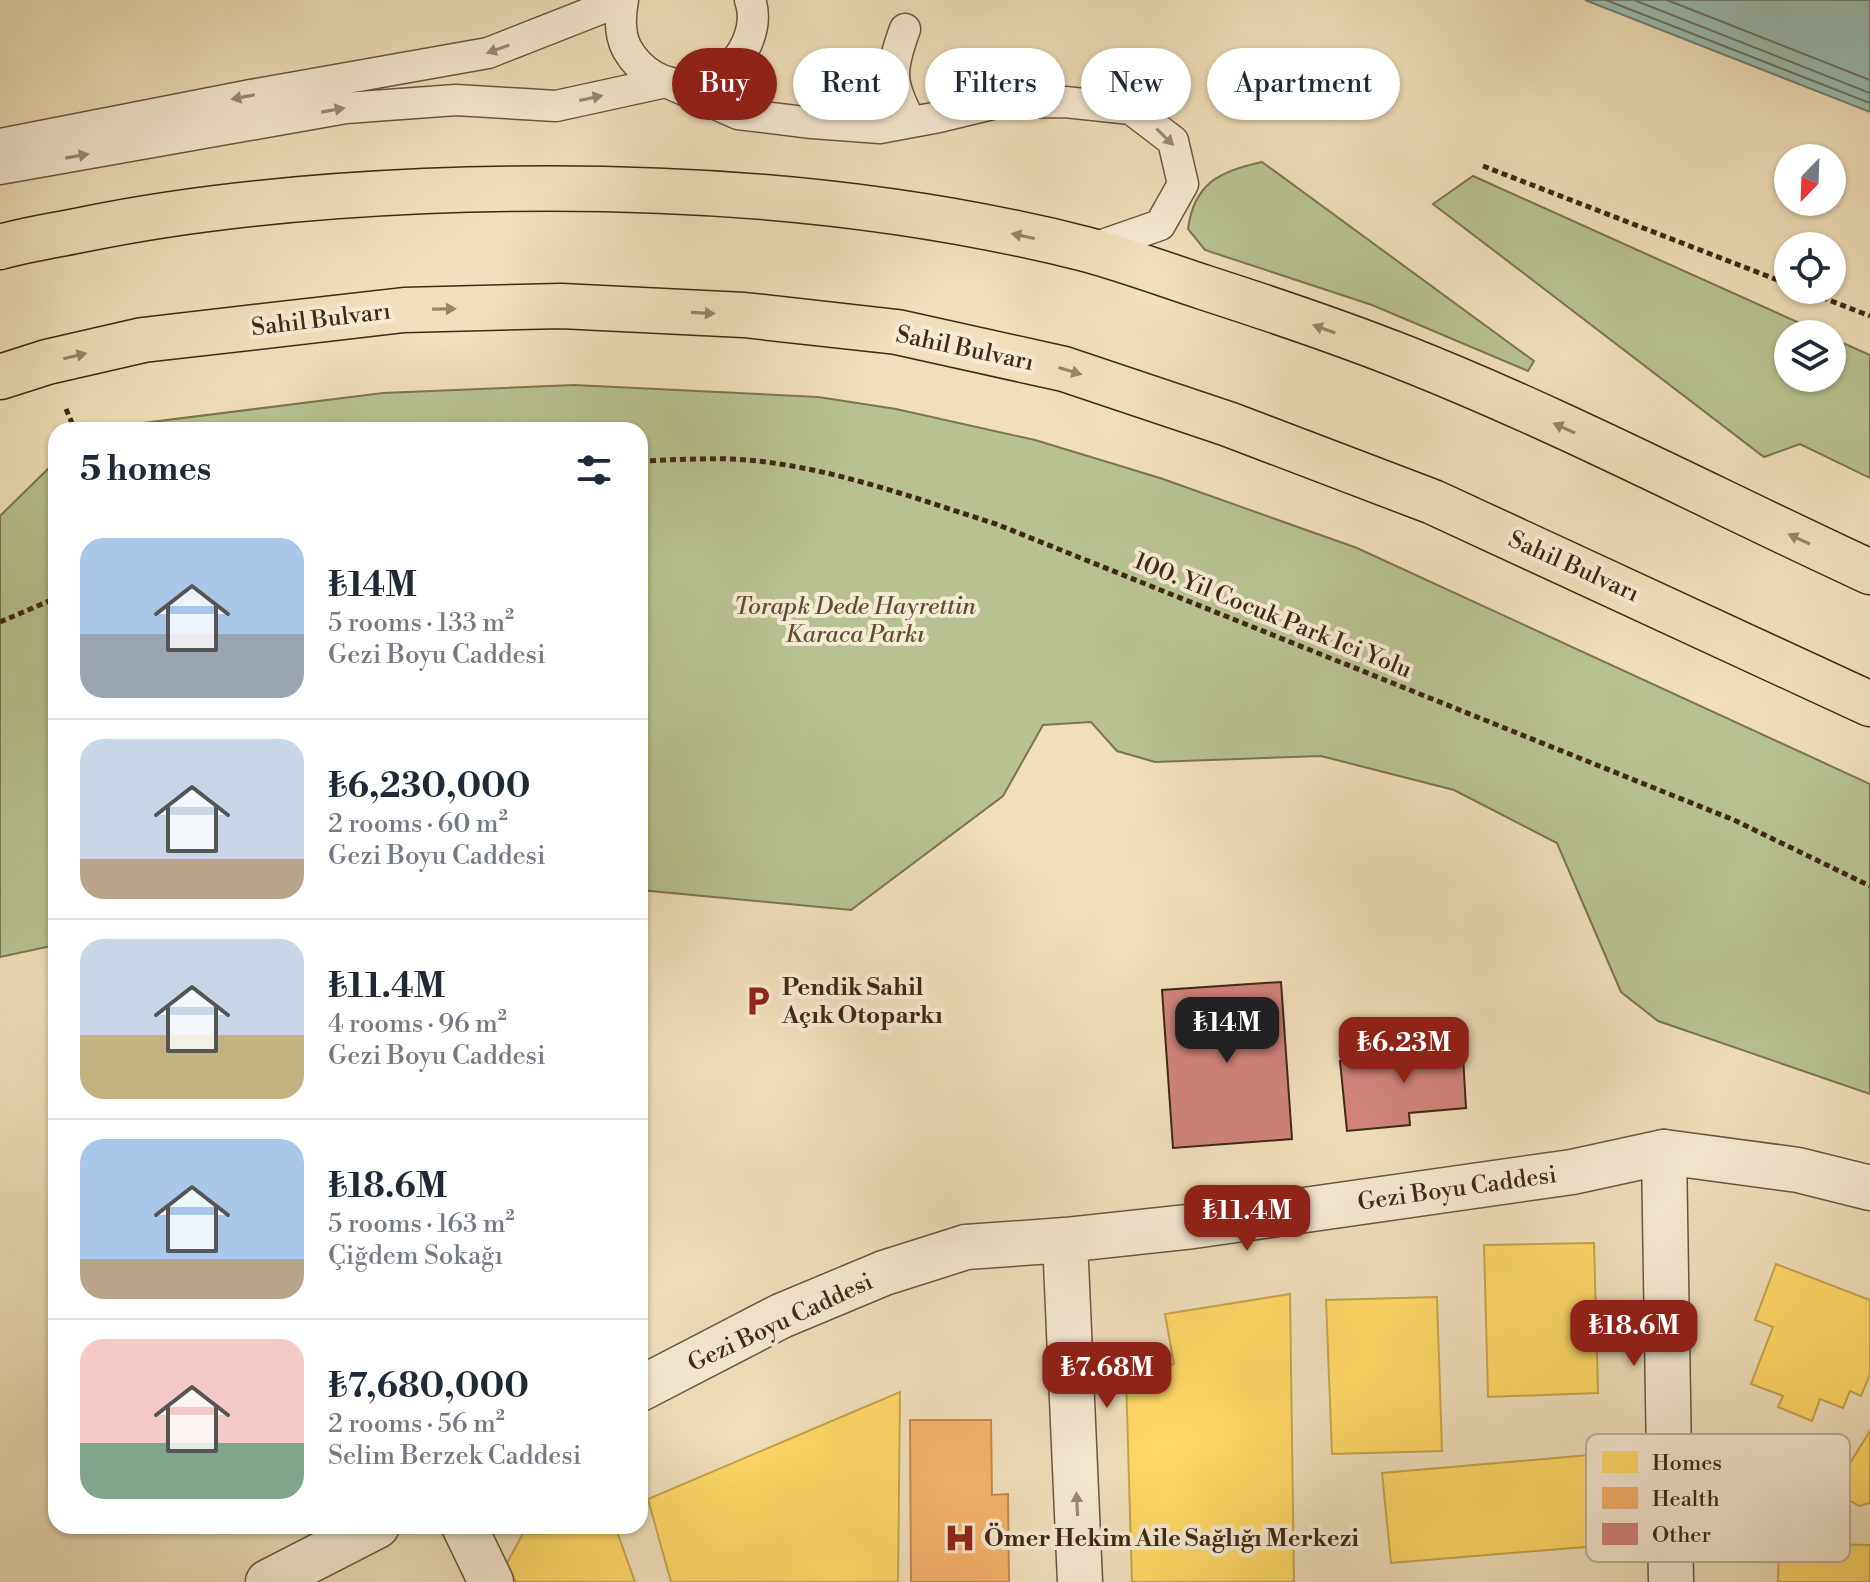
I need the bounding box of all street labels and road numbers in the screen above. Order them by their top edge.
street label: Sahil Bulvarı [250,297,393,343]
street label: Sahil Bulvarı [893,320,1037,378]
street label: Sahil Bulvarı [1503,525,1644,609]
street label: 100. Yil Cocuk Park Ici Yolu [1129,546,1416,686]
street label: Gezi Boyu Caddesi [1356,1160,1559,1218]
street label: Gezi Boyu Caddesi [683,1267,878,1379]

